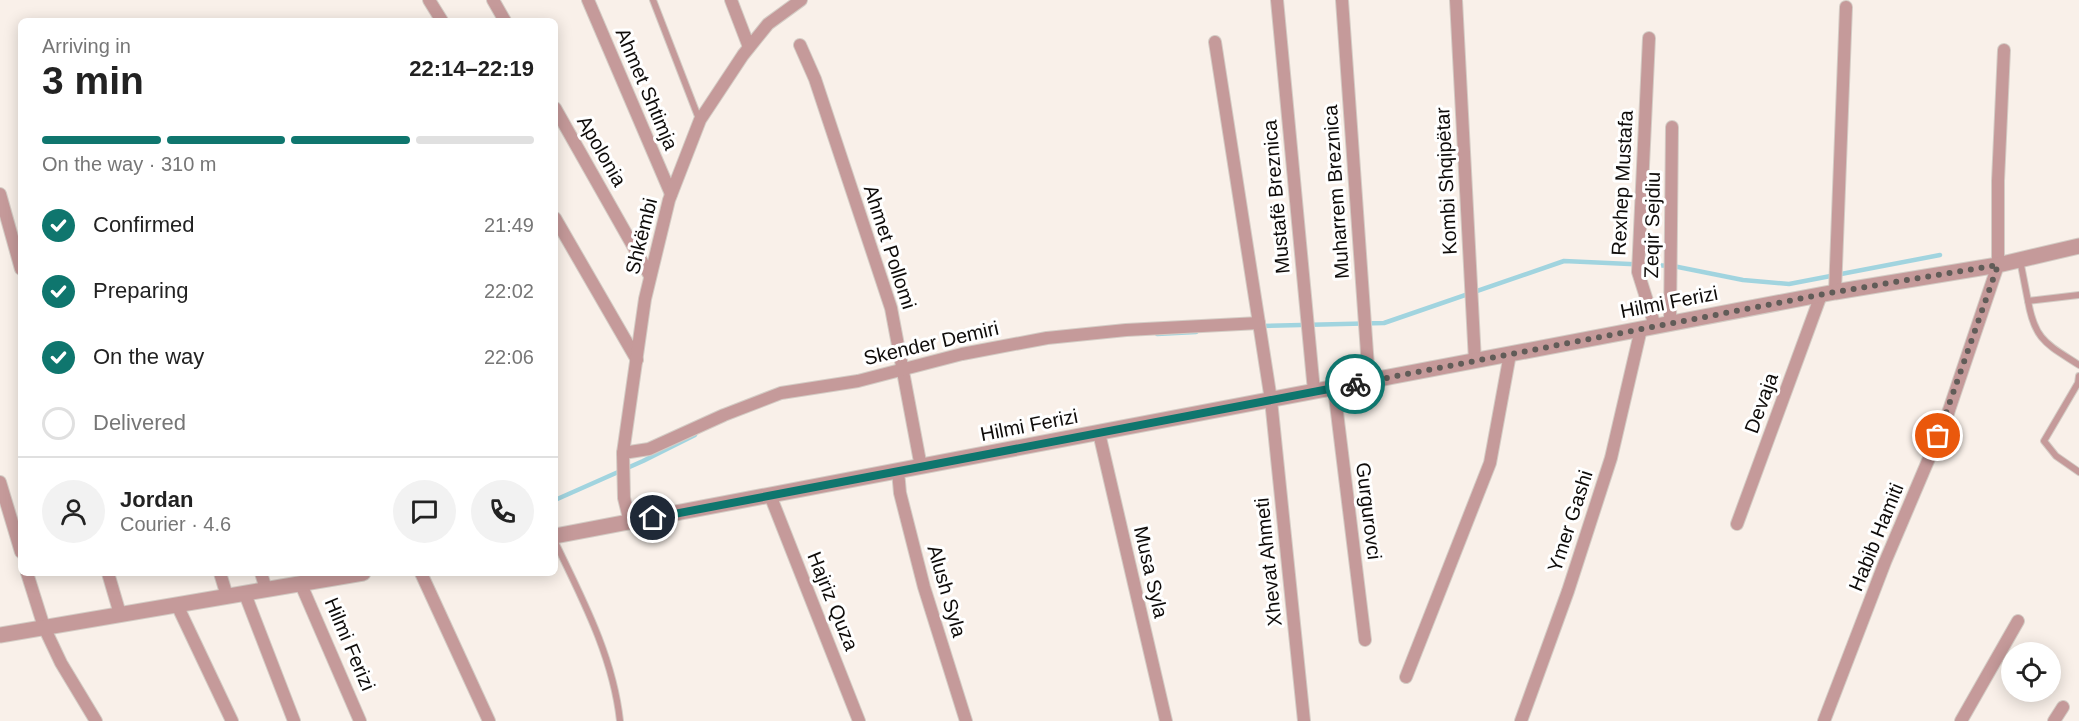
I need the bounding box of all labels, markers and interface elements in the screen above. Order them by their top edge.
street label: Ahmet Shtimja [611,25,683,154]
text: Arriving in [42,35,131,57]
text: 22:14–22:19 [409,56,534,81]
text: 3 min [42,59,144,102]
street label: Muharrem Breznica [1319,103,1353,280]
street label: Kombi Shqipëtar [1431,106,1461,255]
street label: Rexhep Mustafa [1607,109,1637,256]
street label: Apolonia [573,112,631,191]
street label: Mustafë Breznica [1258,118,1294,275]
text: On the way · 310 m [42,153,217,175]
street label: Zeqir Sejdiu [1640,171,1664,279]
street label: Ahmet Pollomi [860,182,920,312]
street label: Shkëmbi [621,196,661,276]
icon: check [42,209,75,242]
text: Confirmed [93,212,194,237]
text: 21:49 [484,214,534,236]
icon: check [42,275,75,308]
text: Preparing [93,278,188,303]
text: 22:02 [484,280,534,302]
street label: Hilmi Ferizi [1618,282,1720,322]
street label: Skender Demiri [861,317,1001,369]
icon: check [42,341,75,374]
text: On the way [93,344,204,369]
text: 22:06 [484,346,534,368]
courier [1325,354,1385,414]
icon: bike [1339,368,1372,401]
street label: Devaja [1740,369,1782,436]
street label: Hilmi Ferizi [978,405,1080,445]
text: Delivered [93,410,186,435]
pin [1912,410,1963,461]
icon: bag [1921,419,1954,452]
street label: Gurgurovci [1352,461,1386,561]
street label: Ymer Gashi [1543,467,1597,575]
button: person [42,480,105,543]
button: chat [393,480,456,543]
button: phone [471,480,534,543]
street label: Habib Hamiti [1844,480,1908,594]
text: Jordan [120,487,193,512]
pin [627,492,678,543]
street label: Xhevat Ahmeti [1250,497,1286,627]
icon: home [636,501,669,534]
text: Courier · 4.6 [120,513,231,535]
street label: Musa Syla [1130,524,1172,621]
street label: Alush Syla [923,543,971,640]
street label: Hajriz Quza [803,548,863,654]
street label: Hilmi Ferizi [321,594,379,694]
map controls [2001,642,2061,702]
button: locate [2001,642,2061,702]

